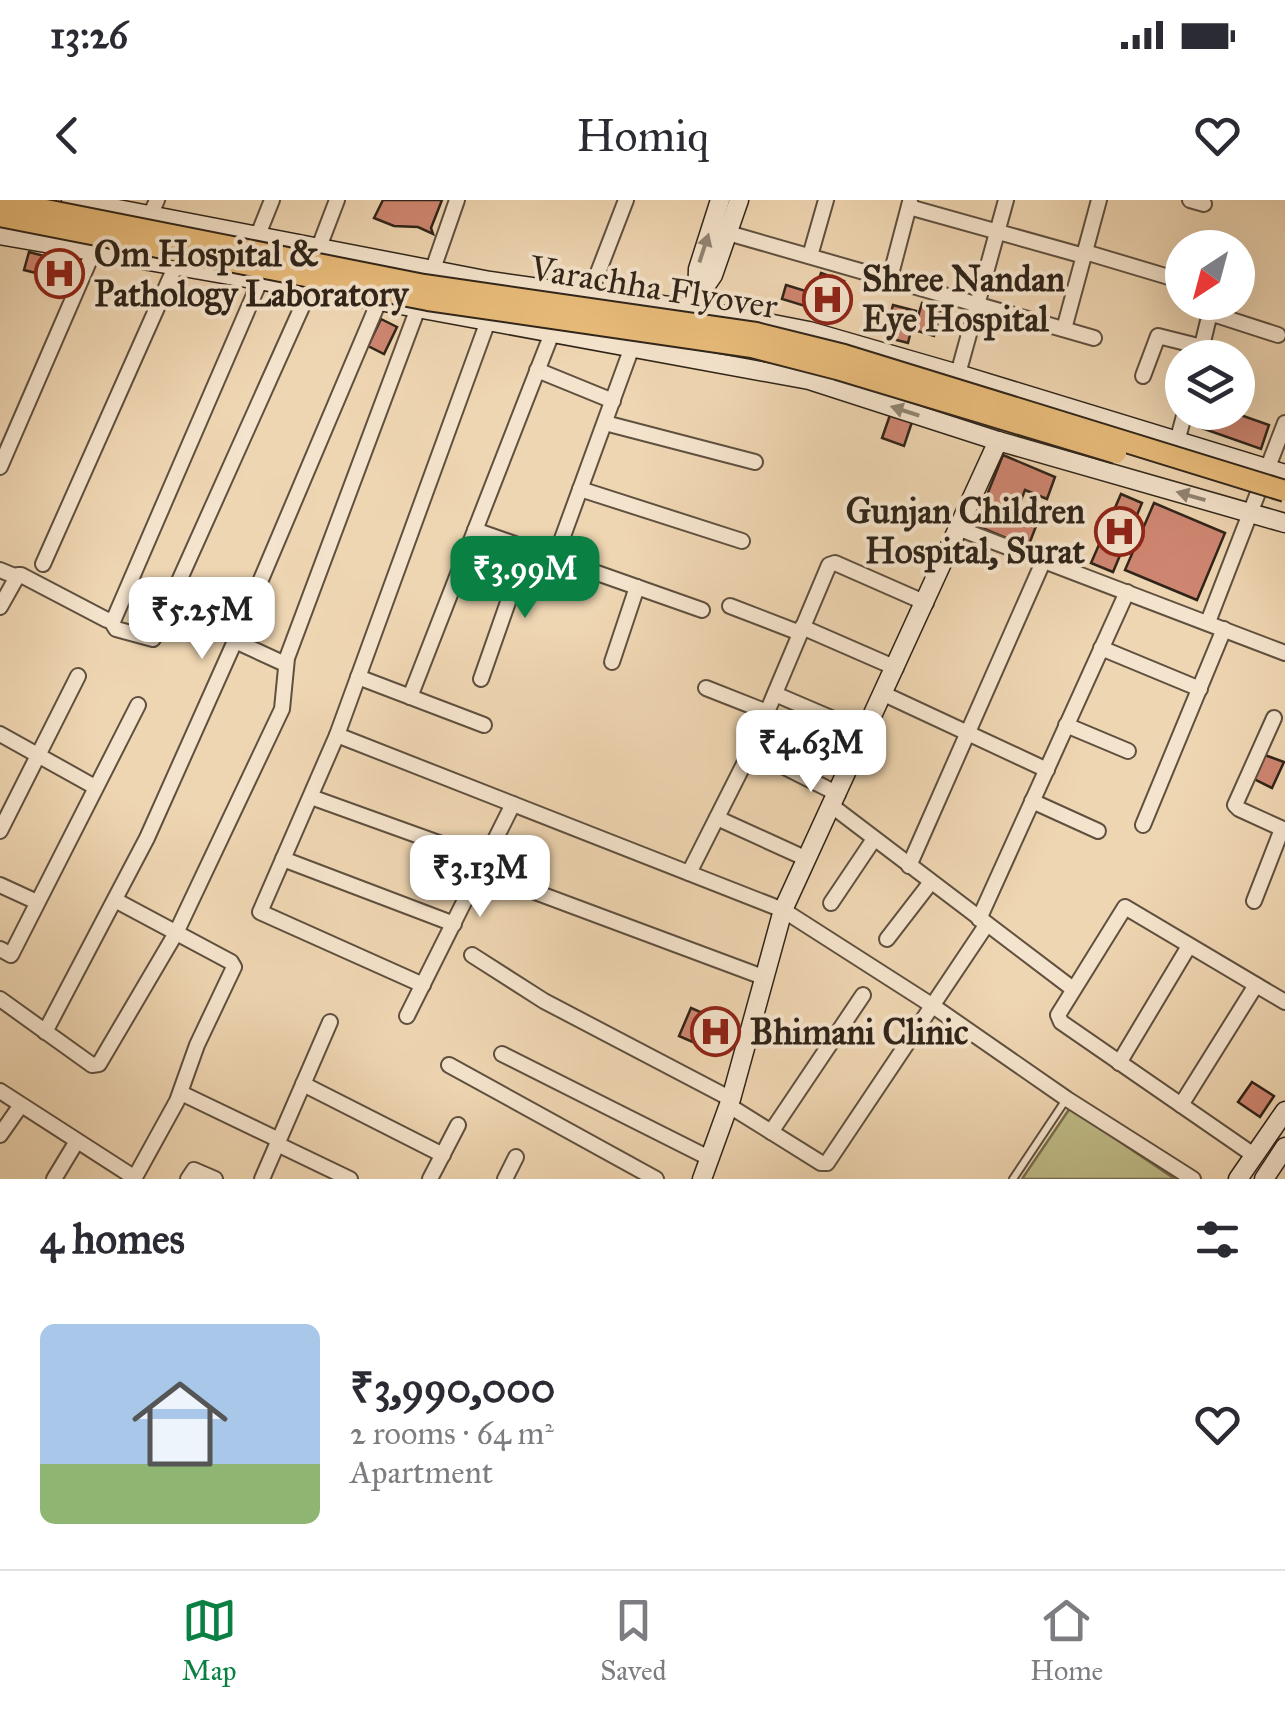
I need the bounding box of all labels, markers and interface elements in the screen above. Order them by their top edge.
text: 13:26 [50,12,128,58]
icon: back [40,108,95,163]
text: Homiq [576,108,709,163]
icon: heart [1190,108,1245,163]
north arrow [1165,230,1255,320]
map controls [1165,230,1255,430]
place label: Om Hospital & Pathology Laboratory [94,233,410,316]
one-way arrow [698,233,713,263]
street label: Varachha Flyover [526,247,782,328]
hospital icon: Om Hospital & Pathology Laboratory [33,248,85,300]
place label: Shree Nandan Eye Hospital [862,258,1065,341]
hospital icon: Shree Nandan Eye Hospital [801,273,853,325]
button: layers [1165,340,1255,430]
one-way arrow [890,403,920,418]
one-way arrow [1175,488,1206,504]
place label: Gunjan Children Hospital, Surat [846,490,1086,573]
hospital icon: Gunjan Children Hospital, Surat [1094,505,1146,557]
pin: ₹3.99M [444,536,606,621]
text: ₹3.99M [472,549,578,588]
pin: ₹5.25M [121,577,283,662]
text: ₹5.25M [151,590,253,629]
pin: ₹4.63M [730,710,892,795]
text: ₹4.63M [758,723,864,762]
pin: ₹3.13M [399,835,561,920]
text: ₹3.13M [432,848,528,887]
hospital icon: Bhimani Clinic [689,1006,741,1058]
place label: Bhimani Clinic [750,1011,969,1054]
icon: filters [1190,1212,1245,1267]
text: 4 homes [40,1213,185,1265]
text: ₹3,990,000 [350,1362,555,1414]
icon: home [120,1364,240,1484]
icon: heart [1190,1397,1245,1452]
text: 2 rooms · 64 m² [350,1414,554,1453]
text: Apartment [350,1453,493,1492]
tab: Map [182,1593,237,1688]
tab: Saved [600,1593,667,1688]
tab: Home [1030,1593,1103,1688]

